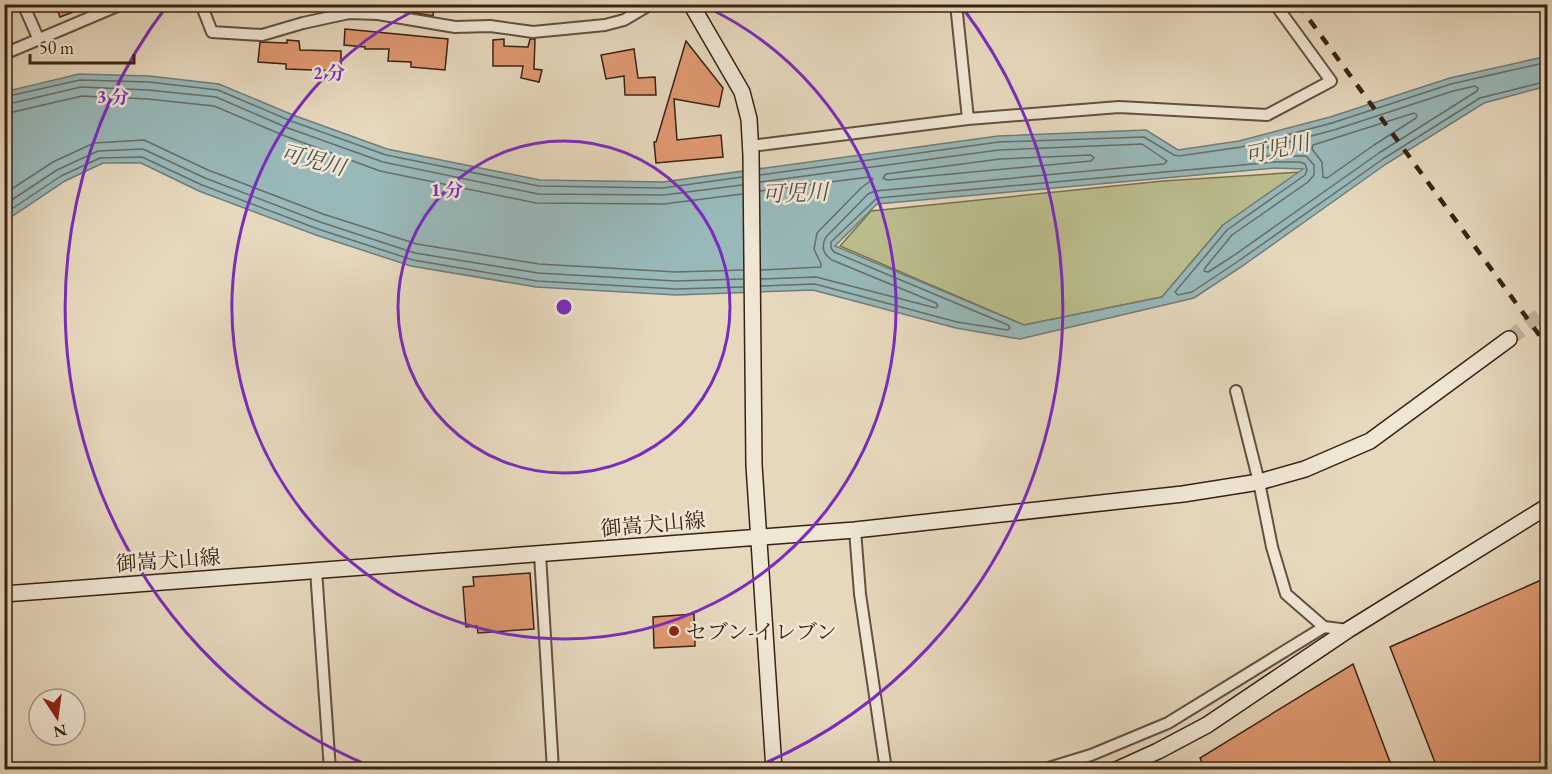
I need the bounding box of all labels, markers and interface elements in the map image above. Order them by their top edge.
scale bar [30,27,134,65]
text: 50 m [39,36,74,59]
text: 2 分 [313,61,345,84]
text: 3 分 [97,85,129,108]
water label: 可児川 [1242,128,1314,170]
water label: 可児川 [277,138,350,183]
water label: 可児川 [762,177,830,209]
text: 1 分 [431,178,463,201]
centre of rings [554,297,574,317]
street label: 御嵩犬山線 [600,506,706,542]
street label: 御嵩犬山線 [115,543,221,577]
place label: セブン-イレブン [686,618,837,645]
marker: セブン-イレブン [667,624,681,638]
north arrow [27,687,87,747]
text: N [52,719,69,743]

